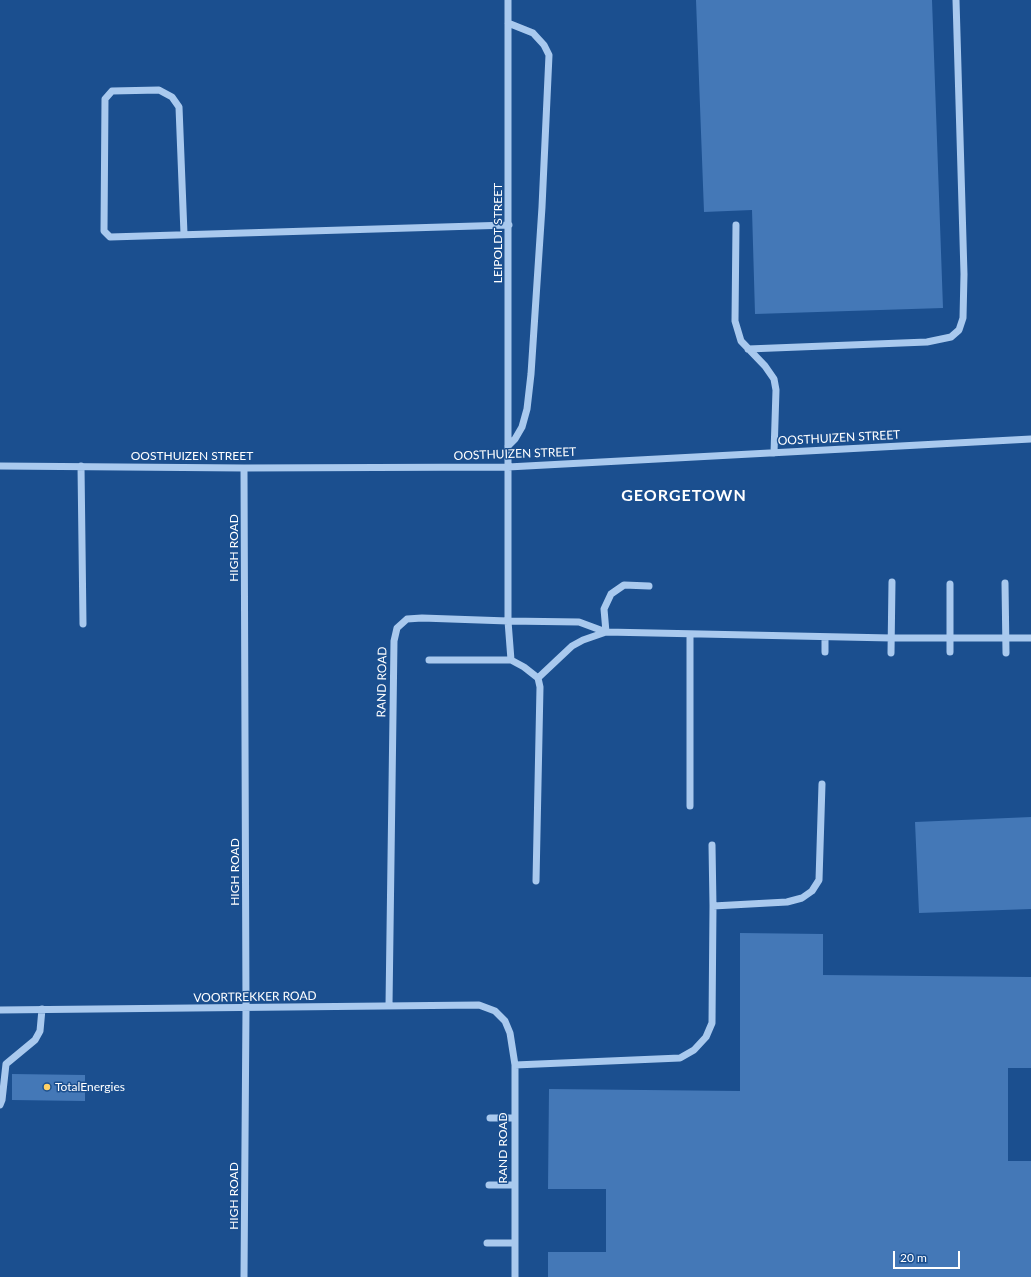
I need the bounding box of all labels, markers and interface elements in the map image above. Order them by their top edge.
street label: LEIPOLDT STREET [491,183,505,283]
street label: OOSTHUIZEN STREET [777,428,901,448]
street label: OOSTHUIZEN STREET [453,445,577,463]
street label: OOSTHUIZEN STREET [131,449,253,463]
district label: GEORGETOWN [621,486,747,506]
street label: HIGH ROAD [227,514,241,582]
street label: RAND ROAD [374,646,390,718]
street label: HIGH ROAD [228,838,242,906]
street label: VOORTREKKER ROAD [193,989,317,1005]
place label: TotalEnergies [55,1080,125,1094]
marker: TotalEnergies [42,1082,52,1092]
street label: RAND ROAD [496,1112,510,1184]
street label: HIGH ROAD [227,1162,241,1230]
scale bar [895,1243,962,1269]
text: 20 m [900,1250,927,1265]

